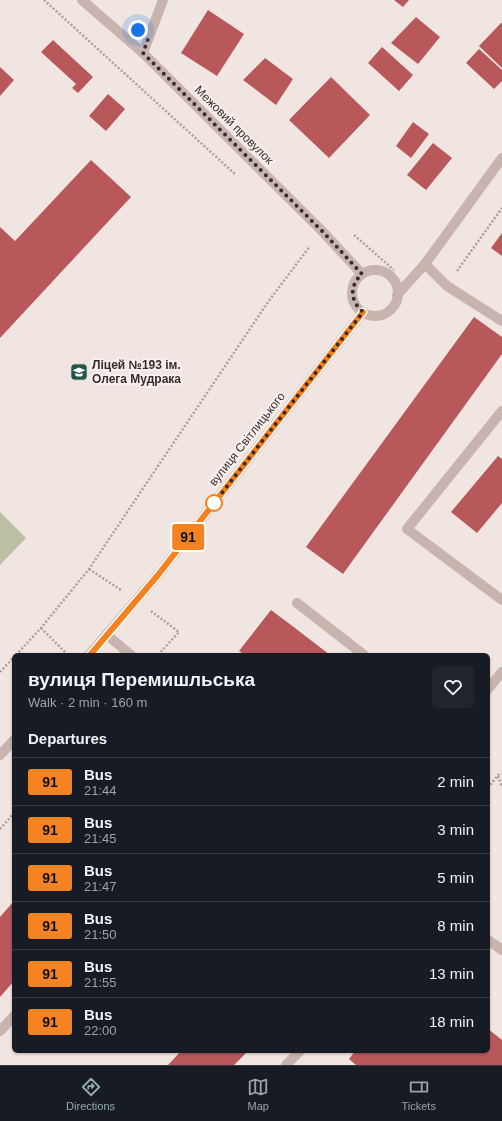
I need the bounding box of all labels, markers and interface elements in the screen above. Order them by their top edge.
your location [128,20,148,40]
street label: Межовий провулок [192,83,277,168]
place label: Ліцей №193 ім. Олега Мудрака [92,358,181,386]
school or university icon: Ліцей №193 ім. Олега Мудрака [69,362,89,382]
street label: вулиця Світлицького [206,389,288,489]
unlabelled marker [205,494,223,512]
line badge: 91 [170,524,206,550]
text: 91 [180,529,196,545]
button: heart [432,666,474,708]
text: вулиця Перемишльська [28,669,255,690]
text: Walk · 2 min · 160 m [28,695,147,710]
text: Departures [28,730,107,747]
text: Bus [84,766,112,783]
text: 2 min [437,773,474,790]
text: 91 [42,774,58,790]
text: 21:44 [84,783,117,798]
text: Bus [84,814,112,831]
text: 3 min [437,821,474,838]
text: 91 [42,822,58,838]
text: 21:45 [84,831,117,846]
text: Bus [84,862,112,879]
text: 5 min [437,869,474,886]
text: 91 [42,870,58,886]
text: 21:47 [84,879,117,894]
text: Bus [84,910,112,927]
text: 8 min [437,917,474,934]
text: 91 [42,918,58,934]
text: 21:50 [84,927,117,942]
text: Bus [84,958,112,975]
text: 13 min [429,965,474,982]
text: 91 [42,966,58,982]
text: 21:55 [84,975,117,990]
text: Bus [84,1006,112,1023]
text: 18 min [429,1013,474,1030]
text: 91 [42,1014,58,1030]
text: 22:00 [84,1023,117,1038]
tab: Directions [66,1076,115,1112]
tab: Map [247,1076,269,1112]
tab: Tickets [401,1076,436,1112]

